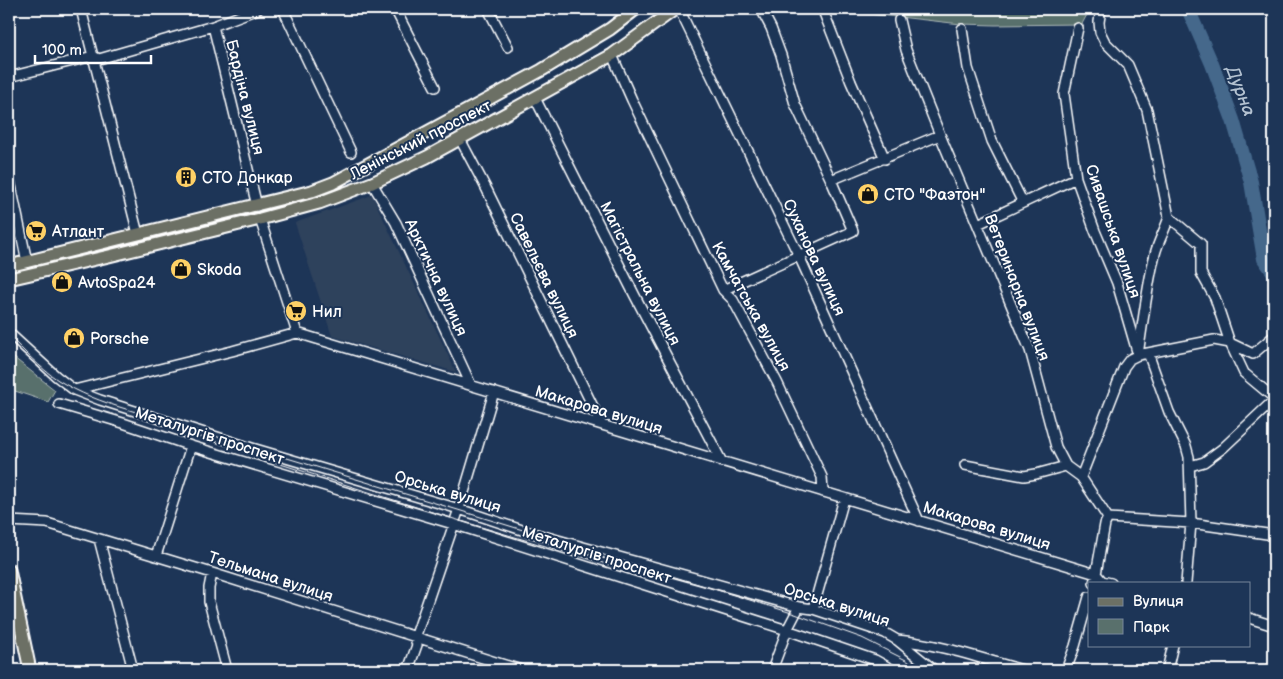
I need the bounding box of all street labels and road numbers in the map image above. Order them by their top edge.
street label: Бардіна вулиця [221,38,268,157]
street label: Ленінський проспект [346,96,495,185]
street label: Сивашська вулиця [1081,162,1144,301]
street label: Суханова вулиця [778,196,849,319]
street label: Магістральна вулиця [595,199,684,349]
street label: Савельєва вулиця [505,210,582,342]
street label: Ветеринарна вулиця [980,211,1053,364]
street label: Арктична вулиця [400,215,471,339]
street label: Камчатська вулиця [707,239,794,375]
street label: Макарова вулиця [533,382,665,439]
street label: Металургів проспект [132,403,287,470]
street label: Орська вулиця [392,467,503,518]
street label: Макарова вулиця [921,498,1053,555]
street label: Металургів проспект [519,522,674,589]
street label: Тельмана вулиця [206,548,335,607]
street label: Орська вулиця [781,579,892,632]

